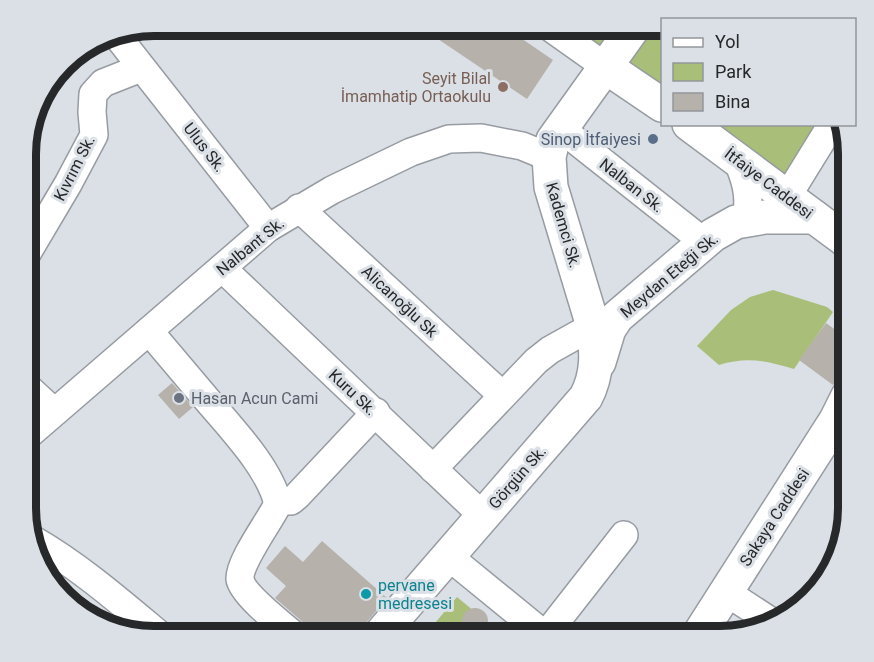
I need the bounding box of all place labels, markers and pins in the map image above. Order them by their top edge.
place label: Seyit Bilal İmamhatip Ortaokulu [341,69,491,106]
marker: Seyit Bilal İmamhatip Ortaokulu [496,80,510,94]
place label: Sinop İtfaiyesi [541,130,641,149]
marker: Sinop İtfaiyesi [646,132,660,146]
place label: Hasan Acun Cami [191,389,318,408]
marker: Hasan Acun Cami [172,391,186,405]
place label: pervane medresesi [378,576,452,613]
marker: pervane medresesi [359,587,373,601]

